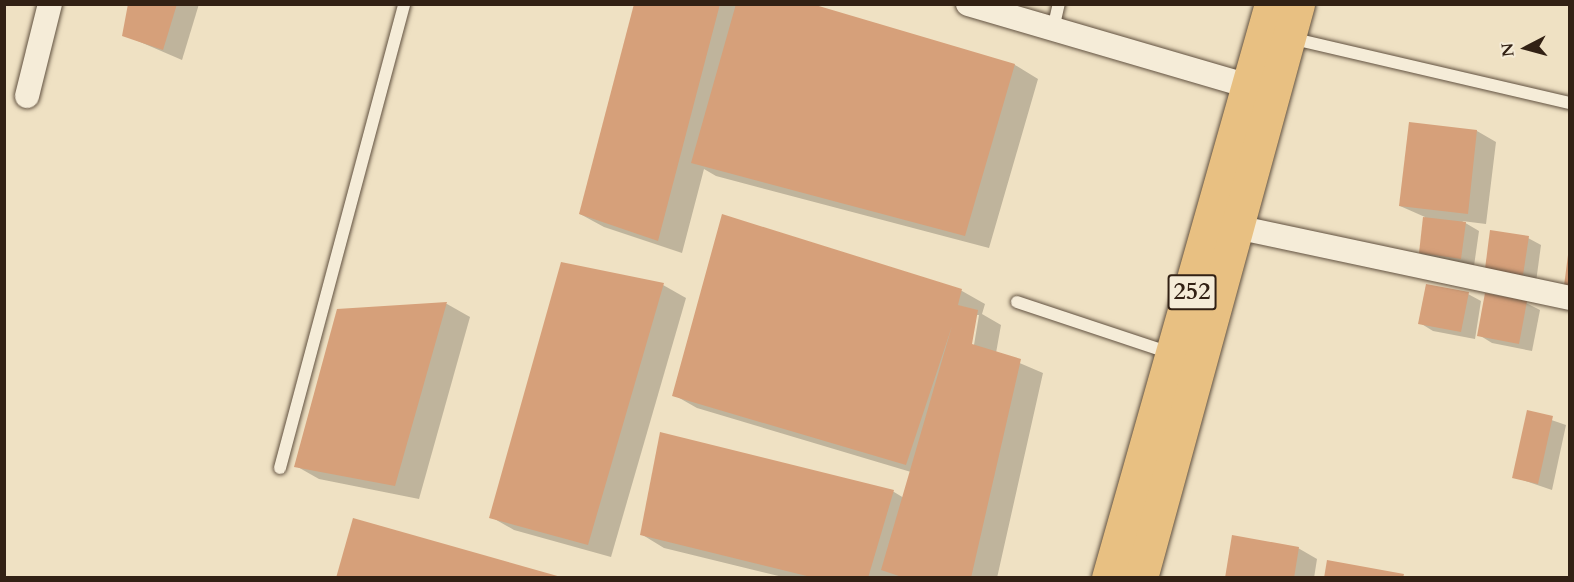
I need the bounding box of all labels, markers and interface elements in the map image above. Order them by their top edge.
north arrow [1496,18,1556,78]
text: N [1496,42,1520,58]
road number: 252 [1166,271,1218,313]

